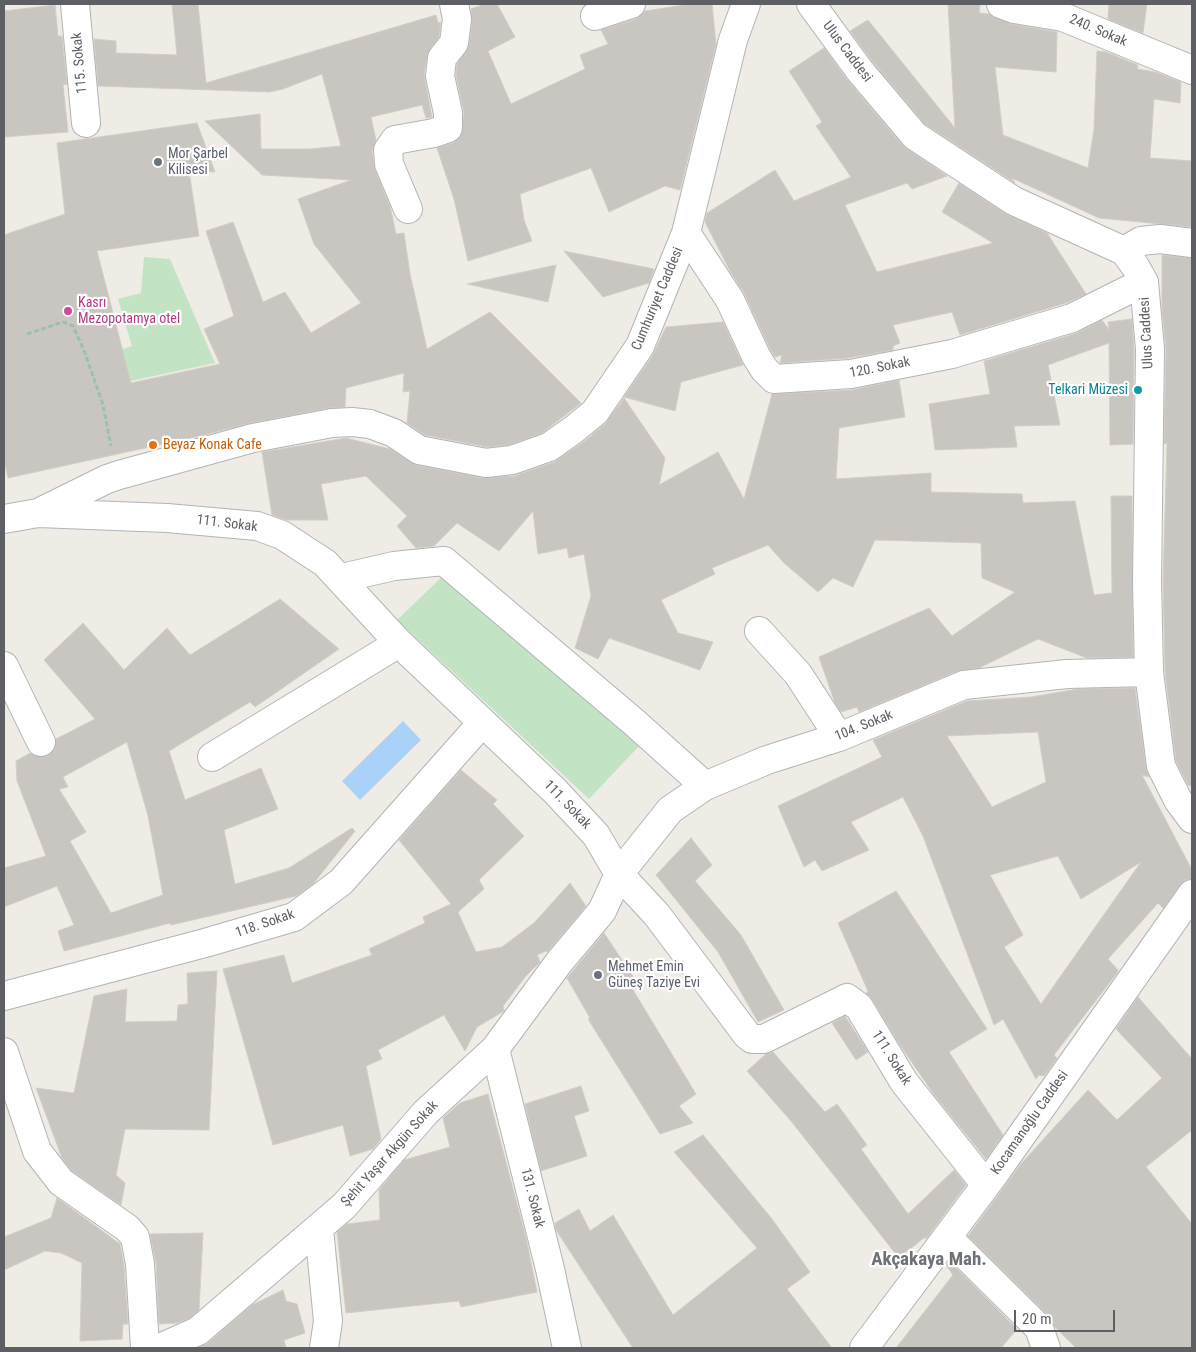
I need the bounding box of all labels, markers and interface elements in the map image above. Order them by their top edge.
street label: 240. Sokak [1067,11,1129,51]
street label: Ulus Caddesi [819,18,875,86]
street label: 115. Sokak [69,32,91,94]
place label: Mor Şarbel Kilisesi [168,146,228,178]
marker: Mor Şarbel Kilisesi [152,156,164,168]
street label: Cumhuriyet Caddesi [629,245,687,353]
place label: Kasrı Mezopotamya otel [78,295,180,328]
street label: Ulus Caddesi [1137,297,1157,369]
marker: Kasrı Mezopotamya otel [62,305,74,317]
street label: 120. Sokak [848,354,912,382]
place label: Telkari Müzesi [1048,382,1128,398]
marker: Telkari Müzesi [1132,384,1144,396]
place label: Beyaz Konak Cafe [163,437,262,453]
marker: Beyaz Konak Cafe [147,439,159,451]
street label: 111. Sokak [196,512,258,536]
street label: 104. Sokak [832,707,896,745]
street label: 111. Sokak [540,777,594,833]
street label: 118. Sokak [233,906,297,942]
place label: Mehmet Emin Güneş Taziye Evi [608,959,700,992]
marker: Mehmet Emin Güneş Taziye Evi [592,969,604,981]
street label: 111. Sokak [868,1028,914,1088]
street label: Kocamanoğlu Caddesi [988,1068,1072,1178]
street label: Şehit Yaşar Akgün Sokak [338,1098,442,1210]
street label: 131. Sokak [516,1166,548,1230]
district label: Akçakaya Mah. [871,1249,987,1271]
scale bar [1016,1300,1117,1332]
text: 20 m [1022,1310,1052,1328]

